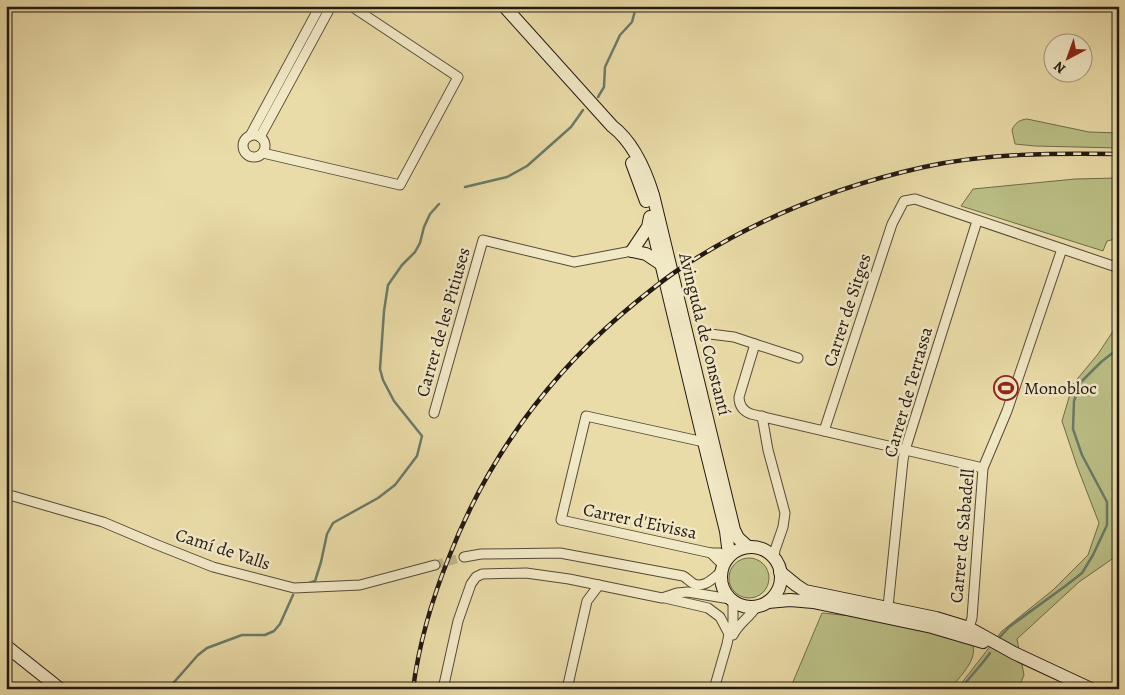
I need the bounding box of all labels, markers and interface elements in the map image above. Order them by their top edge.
north arrow [1042,32,1092,82]
text: N [1050,57,1070,78]
street label: Carrer de les Pitiuses [410,244,476,400]
street label: Avinguda de Constantí [673,249,737,418]
street label: Carrer de Sitges [817,250,877,370]
street label: Carrer de Terrassa [878,323,938,460]
sports icon: Monobloc [993,375,1019,401]
place label: Monobloc [1024,376,1097,400]
street label: Carrer de Sabadell [944,467,980,604]
street label: Carrer d'Eivissa [581,497,700,545]
street label: Camí de Valls [172,522,274,576]

